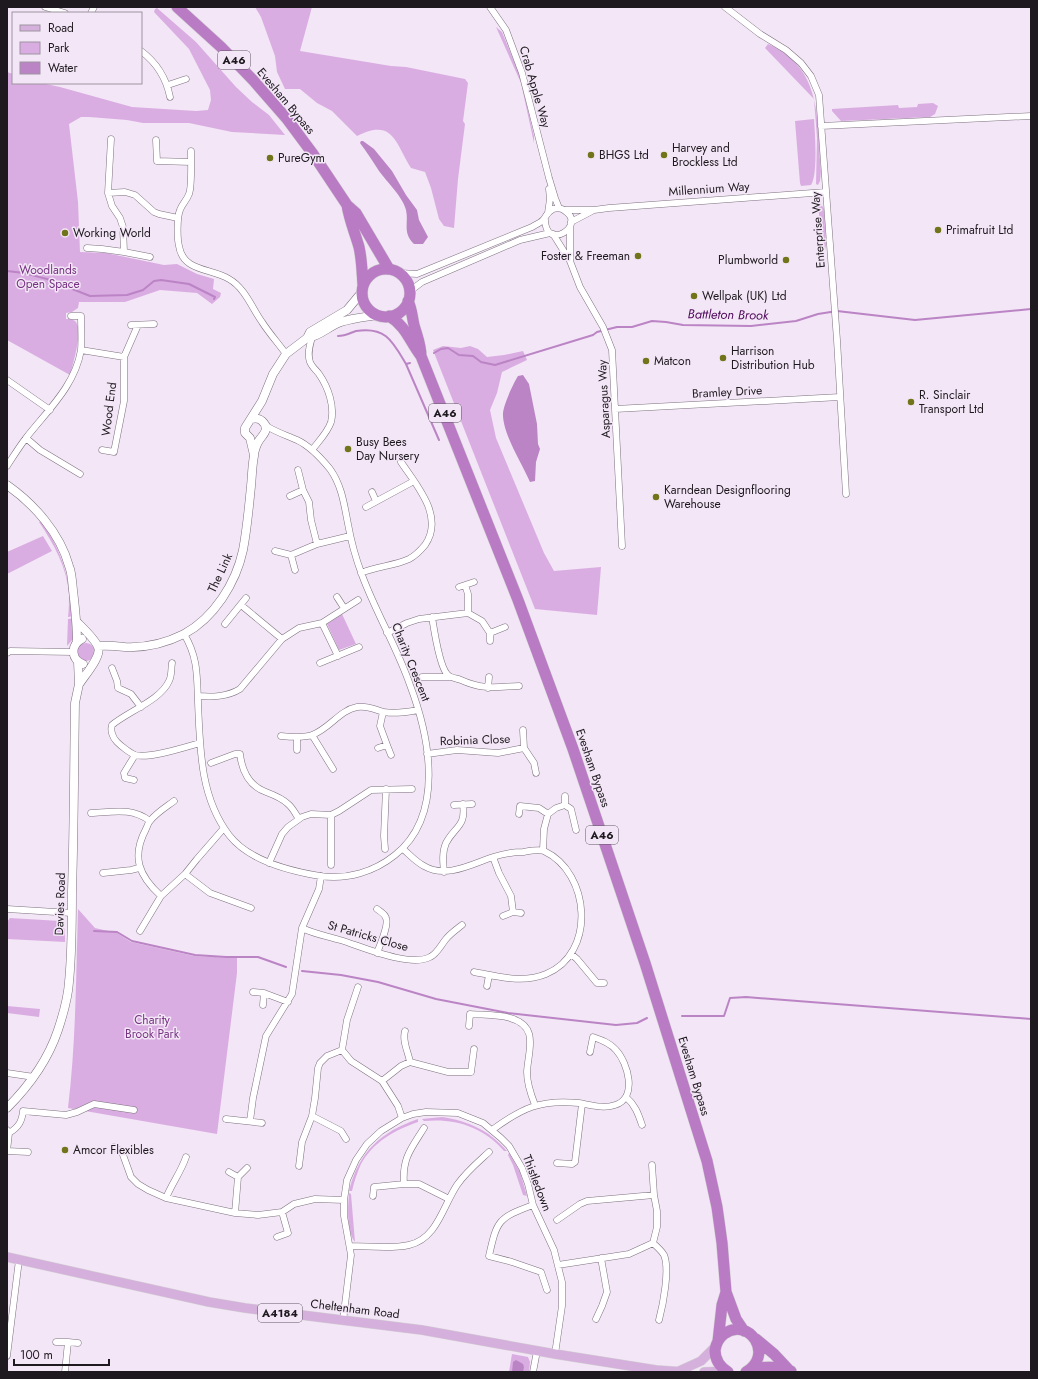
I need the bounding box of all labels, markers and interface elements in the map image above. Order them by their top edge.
legend [12,12,142,84]
text: Road [48,19,74,37]
text: Park [48,39,70,57]
street label: Crab Apple Way [515,44,555,131]
road number: A46 [218,51,250,69]
text: Water [48,59,79,77]
street label: Evesham Bypass [253,64,319,138]
place label: Harvey and Brockless Ltd [672,139,738,171]
place label: BHGS Ltd [599,146,649,164]
place label: PureGym [278,149,325,167]
marker: BHGS Ltd [586,150,596,160]
marker: Harvey and Brockless Ltd [659,150,669,160]
marker: PureGym [265,153,275,163]
street label: Millennium Way [668,177,751,201]
street label: Enterprise Way [806,191,830,269]
place label: Primafruit Ltd [946,221,1013,239]
place label: Working World [73,224,151,242]
marker: Primafruit Ltd [933,225,943,235]
marker: Working World [60,228,70,238]
place label: Foster & Freeman [541,247,630,265]
marker: Foster & Freeman [633,251,643,261]
place label: Plumbworld [718,251,778,269]
marker: Plumbworld [781,255,791,265]
park label: Woodlands Open Space [16,261,80,293]
place label: Wellpak (UK) Ltd [702,287,787,305]
marker: Wellpak (UK) Ltd [689,291,699,301]
water label: Battleton Brook [688,304,769,325]
place label: Harrison Distribution Hub [731,342,815,374]
place label: Matcon [654,352,691,370]
marker: Harrison Distribution Hub [718,353,728,363]
marker: Matcon [641,356,651,366]
street label: Asparagus Way [593,359,615,439]
street label: Wood End [97,381,121,437]
street label: Bramley Drive [691,381,763,403]
place label: R. Sinclair Transport Ltd [919,386,984,418]
marker: R. Sinclair Transport Ltd [906,397,916,407]
road number: A46 [429,404,461,422]
place label: Busy Bees Day Nursery [356,433,420,465]
marker: Busy Bees Day Nursery [343,444,353,454]
place label: Karndean Designflooring Warehouse [664,481,791,513]
marker: Karndean Designflooring Warehouse [651,492,661,502]
street label: The Link [203,550,237,596]
street label: Charity Crescent [387,620,435,704]
street label: Evesham Bypass [571,726,615,810]
street label: Robinia Close [439,730,511,750]
road number: A46 [586,826,618,844]
street label: Davies Road [50,872,70,936]
street label: St Patricks Close [326,916,410,956]
park label: Charity Brook Park [125,1011,180,1043]
street label: Evesham Bypass [673,1034,715,1118]
place label: Amcor Flexibles [73,1141,154,1159]
marker: Amcor Flexibles [60,1145,70,1155]
street label: Thistledown [518,1152,556,1214]
street label: Cheltenham Road [309,1295,401,1323]
road number: A4184 [258,1304,302,1322]
scale bar [14,1341,109,1367]
text: 100 m [20,1346,53,1364]

